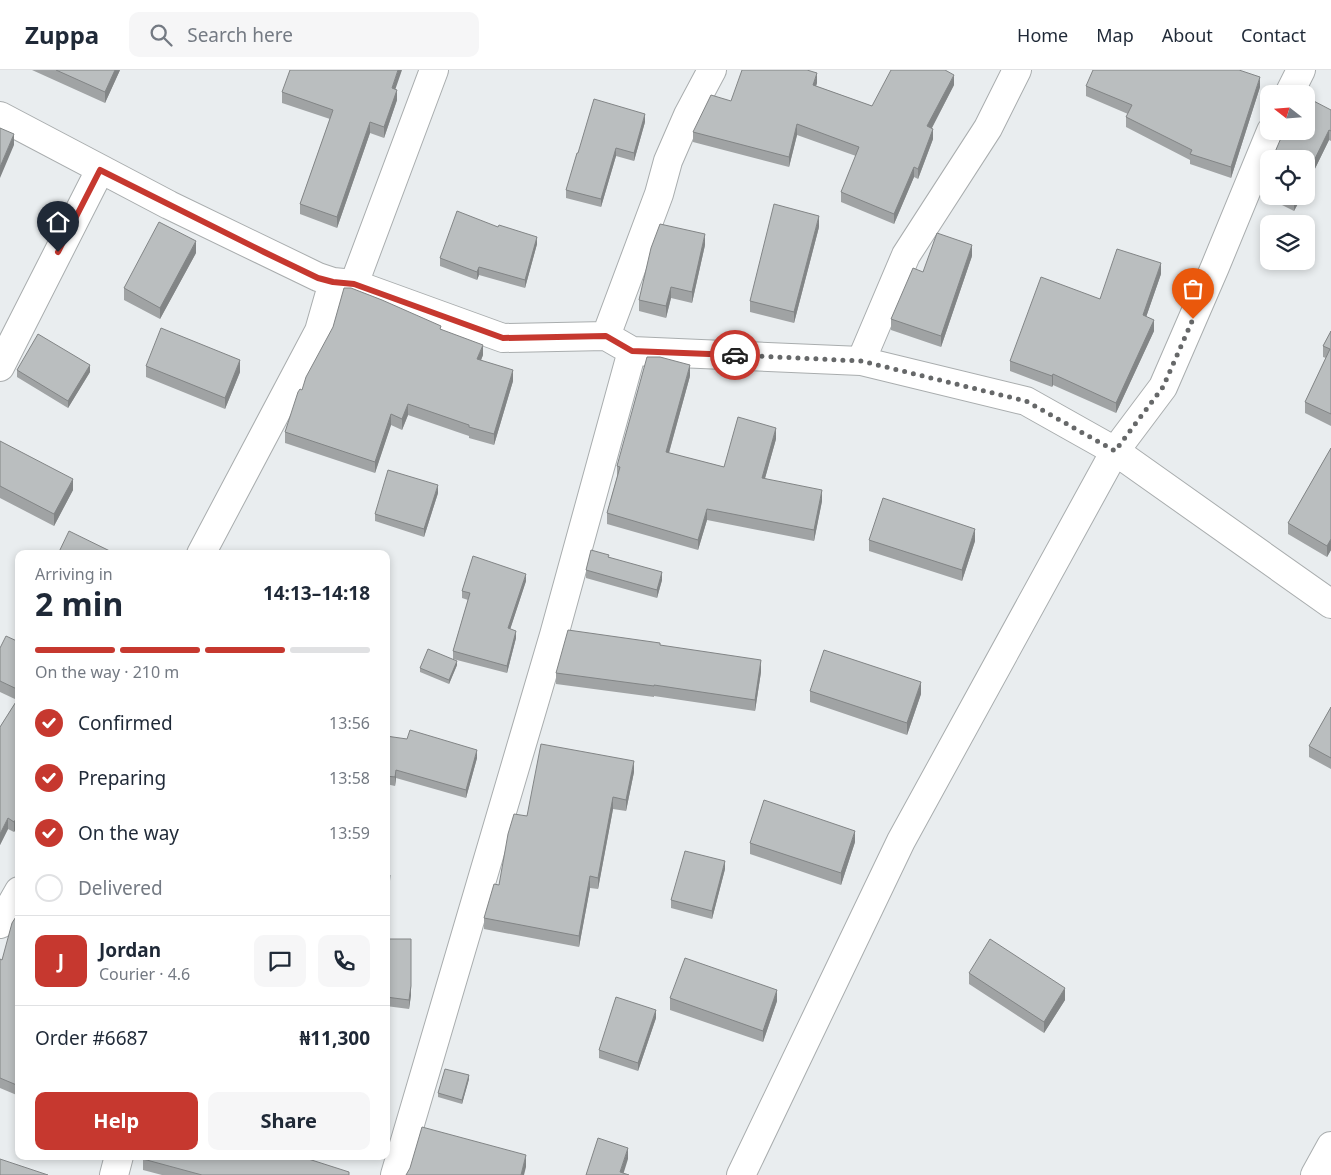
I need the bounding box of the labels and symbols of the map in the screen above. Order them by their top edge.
north arrow [1260,85,1315,140]
pin [37,201,79,252]
pin [1172,268,1214,319]
courier [710,330,760,380]

